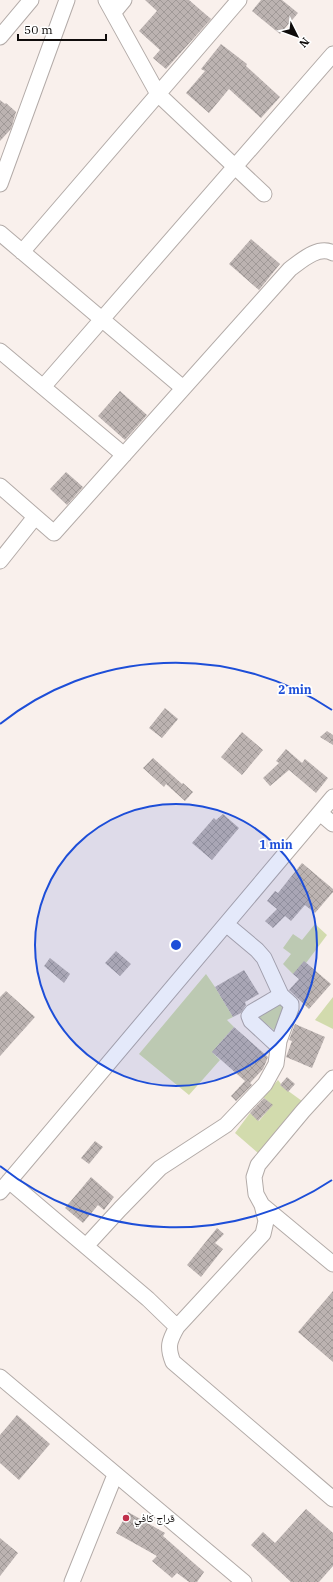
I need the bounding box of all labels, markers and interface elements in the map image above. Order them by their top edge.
scale bar [18,16,106,42]
north arrow [277,16,317,56]
text: 50 m [24,22,53,37]
text: N [296,35,313,51]
text: 2 min [278,682,312,697]
text: 1 min [259,837,293,852]
centre of rings [169,938,183,952]
place label: قراج كافي [134,1511,175,1527]
marker: قراج كافي [121,1513,131,1523]

